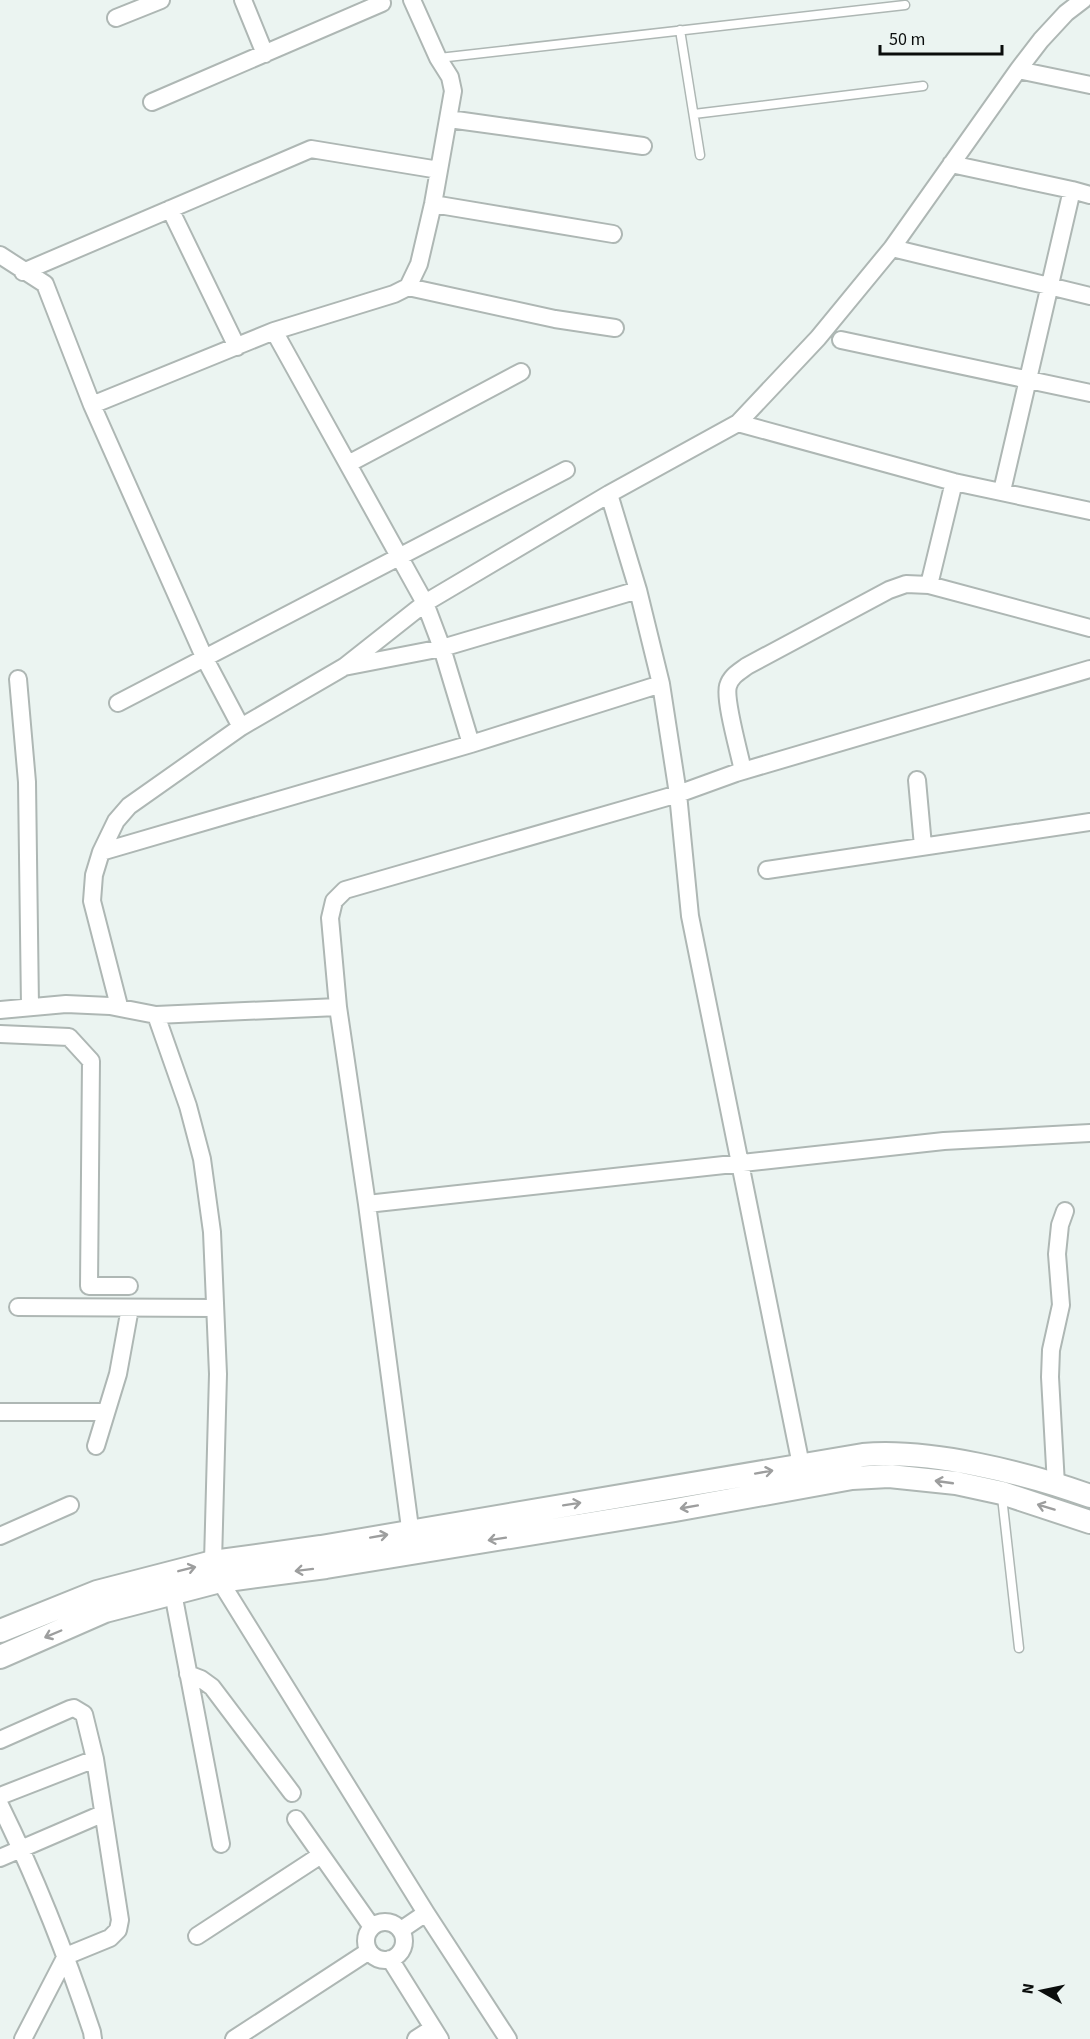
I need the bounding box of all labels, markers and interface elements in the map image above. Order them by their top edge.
scale bar [880,18,1002,56]
text: 50 m [889,27,925,52]
one-way arrow [754,1466,773,1477]
one-way arrow [935,1476,955,1487]
one-way arrow [561,1498,581,1509]
one-way arrow [1037,1500,1056,1511]
one-way arrow [680,1502,700,1513]
one-way arrow [369,1530,389,1541]
one-way arrow [487,1533,507,1544]
one-way arrow [177,1562,196,1574]
one-way arrow [295,1564,315,1575]
one-way arrow [44,1629,62,1640]
north arrow [1012,1961,1072,2021]
text: N [1016,1982,1040,1996]

